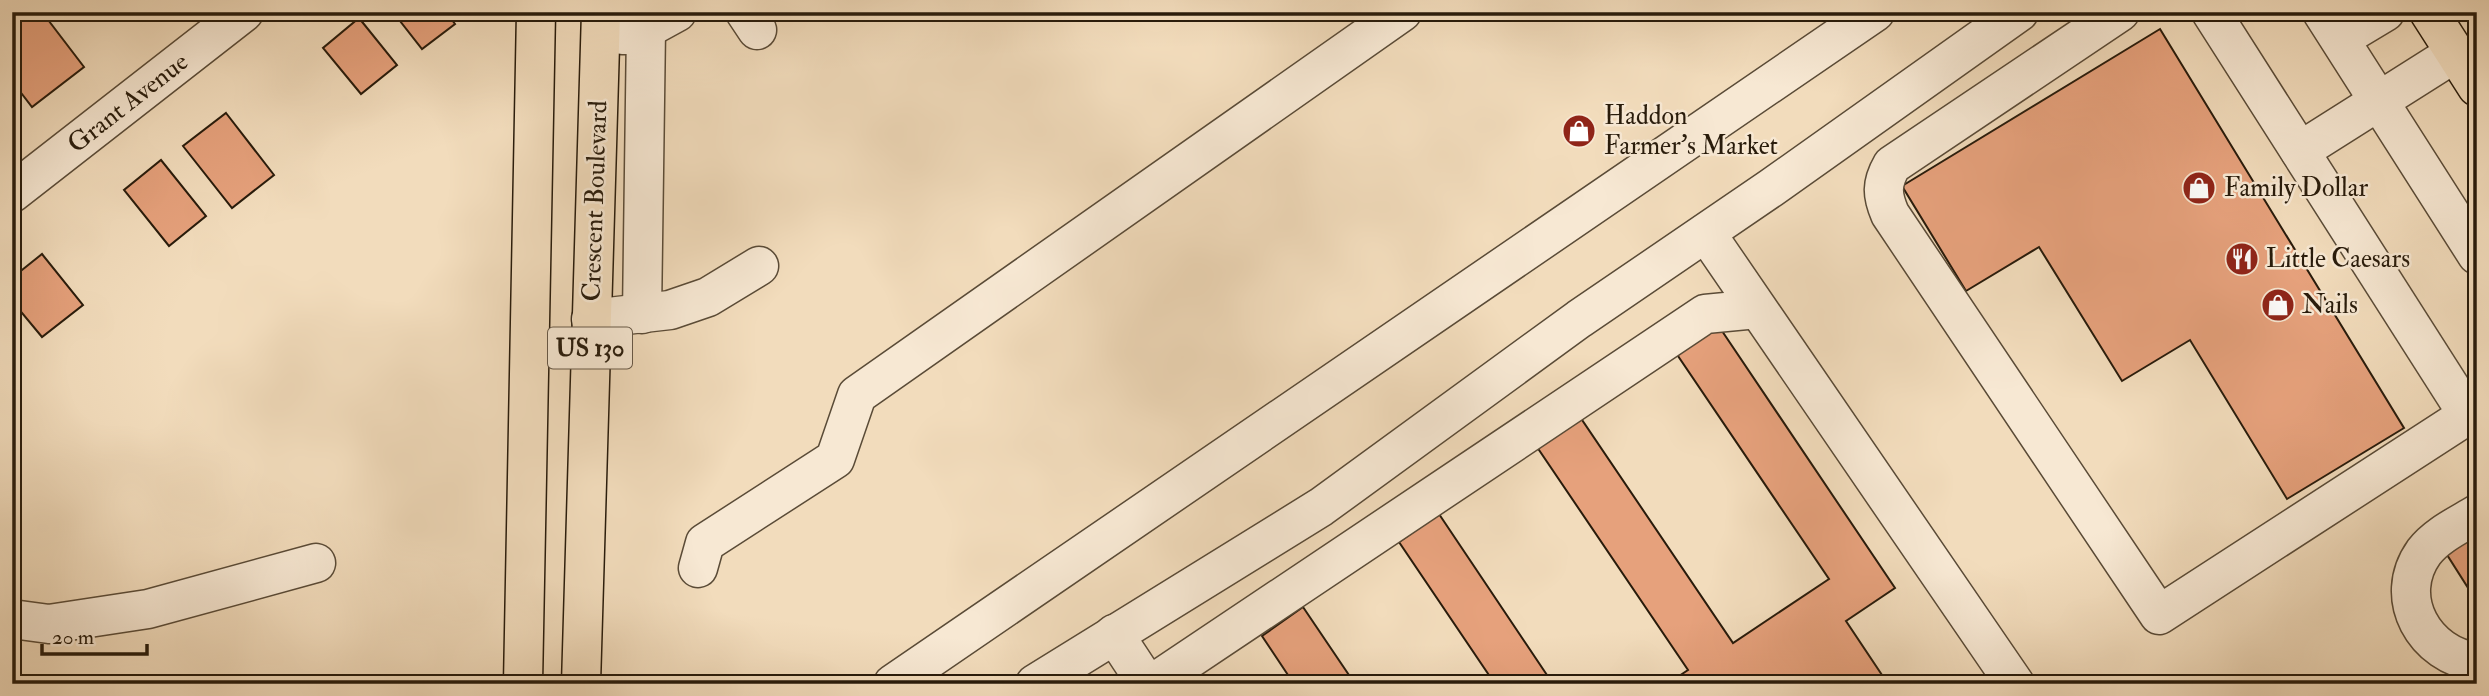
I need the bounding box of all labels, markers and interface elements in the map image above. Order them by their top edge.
street label: Grant Avenue [61,46,195,160]
street label: Crescent Boulevard [575,100,615,302]
place label: Haddon Farmer's Market [1604,100,1778,162]
shop icon: Haddon Farmer's Market [1560,112,1598,150]
shop icon: Family Dollar [2180,169,2218,207]
place label: Family Dollar [2224,172,2368,204]
restaurant icon: Little Caesars [2223,240,2261,278]
place label: Little Caesars [2266,243,2410,275]
shop icon: Nails [2259,286,2297,324]
place label: Nails [2302,289,2358,321]
road number: US 130 [548,328,632,368]
scale bar [42,612,147,656]
text: 20 m [52,624,94,651]

